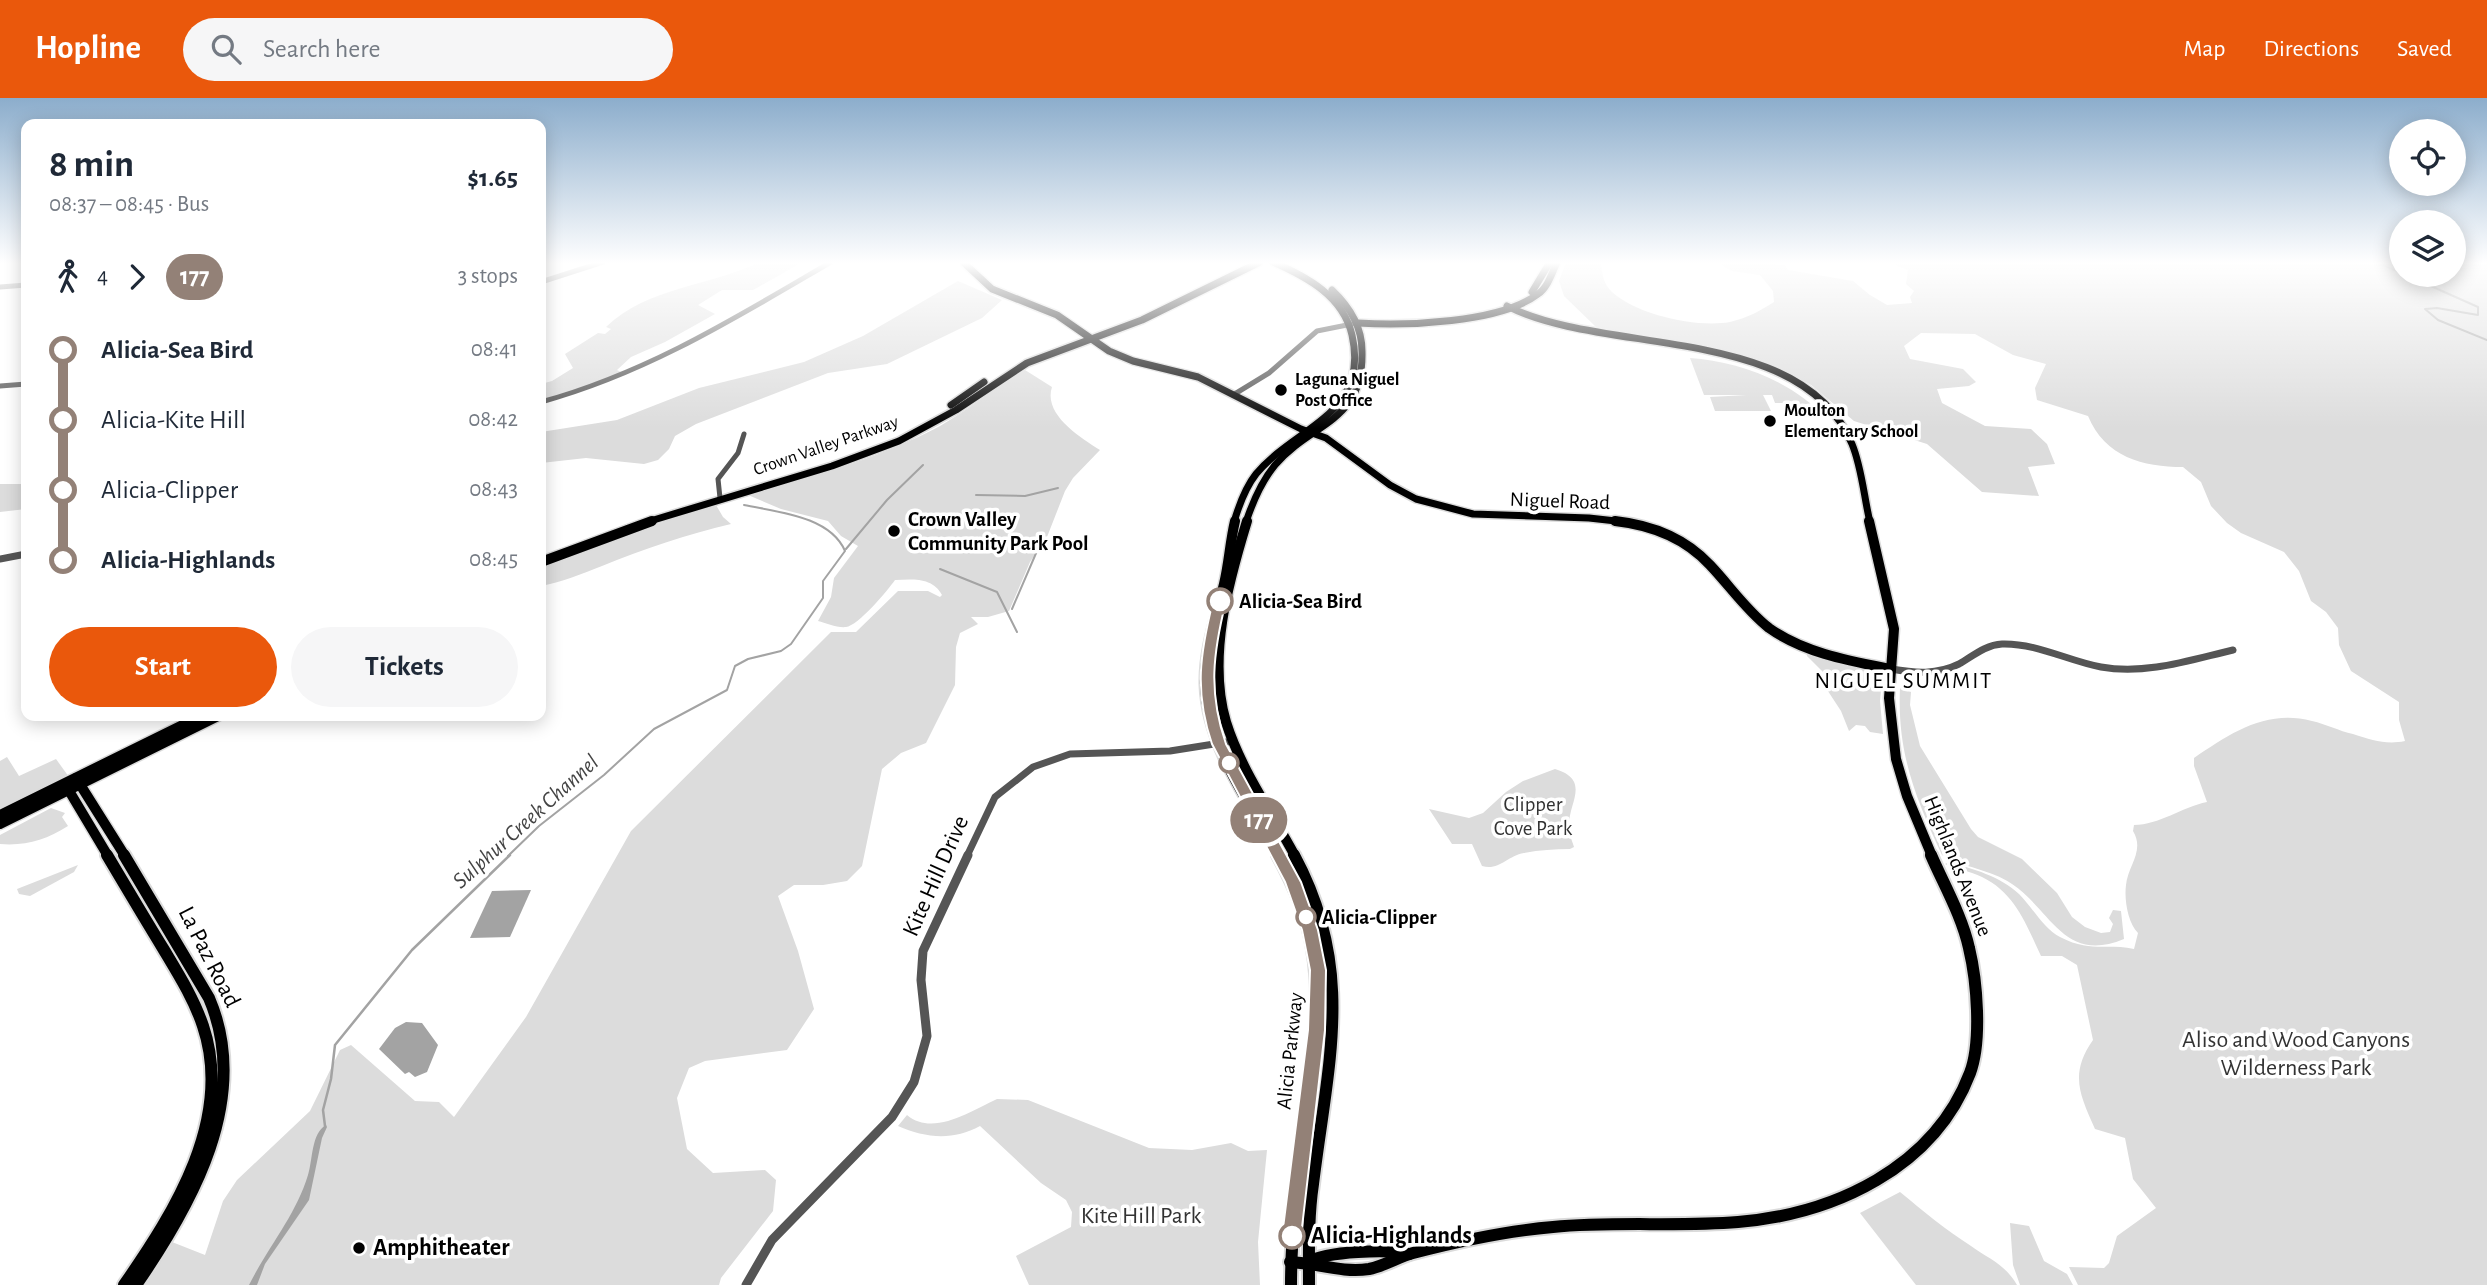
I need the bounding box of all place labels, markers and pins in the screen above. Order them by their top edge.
place label: Laguna Niguel Post Office [1295,371,1399,410]
marker: Laguna Niguel Post Office [1273,382,1289,398]
place label: Moulton Elementary School [1784,402,1919,441]
marker: Moulton Elementary School [1762,413,1778,429]
place label: Crown Valley Community Park Pool [908,509,1089,554]
marker: Crown Valley Community Park Pool [886,523,902,539]
marker: Alicia-Sea Bird [1207,588,1233,614]
place label: Alicia-Sea Bird [1239,591,1362,612]
unlabelled marker [1219,753,1239,773]
marker: Alicia-Clipper [1296,907,1316,927]
place label: Alicia-Clipper [1322,907,1437,928]
marker: Alicia-Highlands [1279,1223,1305,1249]
place label: Alicia-Highlands [1311,1224,1472,1248]
place label: Amphitheater [373,1236,510,1260]
marker: Amphitheater [351,1240,367,1256]

